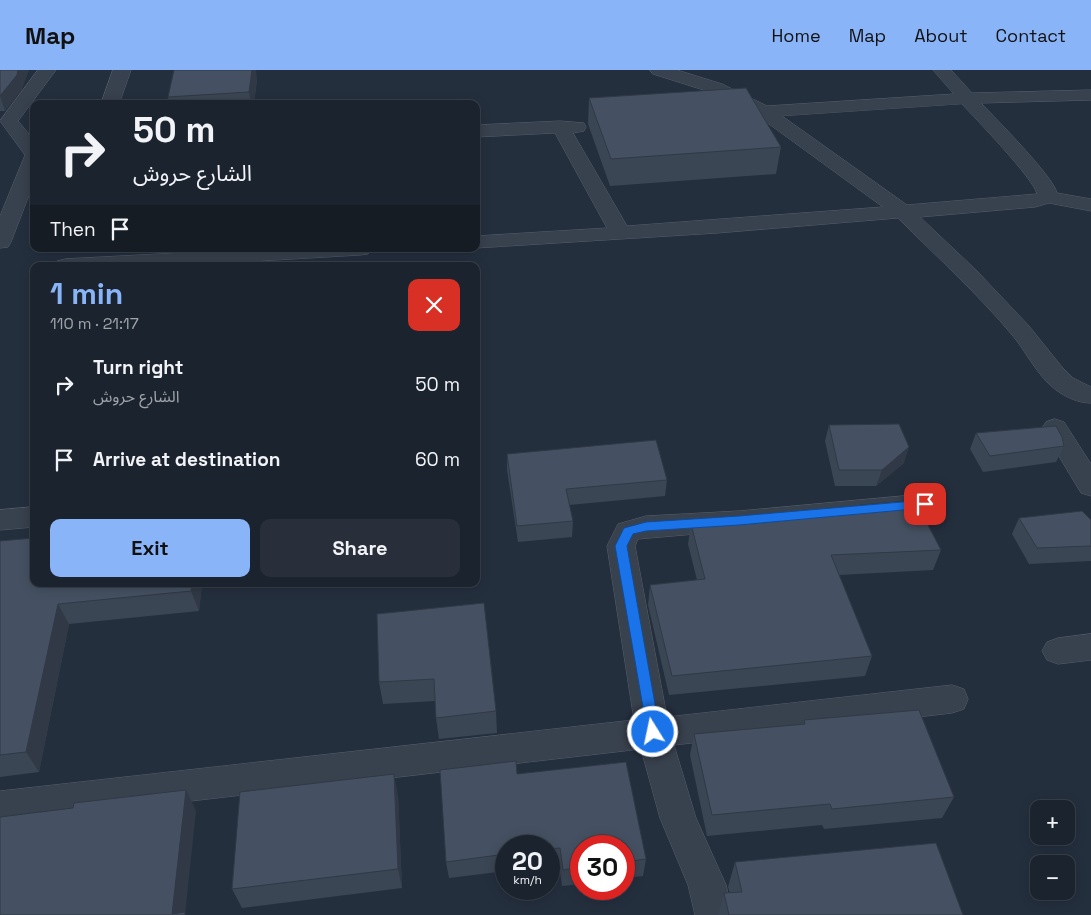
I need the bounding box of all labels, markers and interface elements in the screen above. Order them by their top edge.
text: Map [25,20,75,51]
text: Home [772,24,821,47]
text: Map [849,24,886,47]
text: About [914,24,968,47]
text: Contact [996,24,1066,47]
text: 50 m [133,108,215,152]
icon: right [50,120,115,185]
text: الشارع حروش [133,159,252,187]
icon: arrive [106,215,134,243]
text: Then [50,217,96,242]
text: 1 min [50,274,123,313]
button: close [408,279,460,331]
text: 110 m · 21:17 [50,313,139,334]
text: Turn right [93,355,183,380]
icon: right [50,371,78,399]
text: 50 m [415,372,460,397]
text: الشارع حروش [93,386,180,407]
icon: arrive [50,446,78,474]
text: Arrive at destination [93,447,281,472]
text: 60 m [415,447,460,472]
pin [904,483,946,525]
icon: arrive [911,490,939,518]
button: Exit [50,519,250,577]
button: Share [260,519,460,577]
position arrow [626,705,678,757]
map controls [1030,800,1075,900]
button: + [1030,800,1075,845]
speed limit sign: 30 [570,835,635,900]
text: 20 [512,845,543,877]
button: − [1030,855,1075,900]
text: km/h [513,872,542,888]

